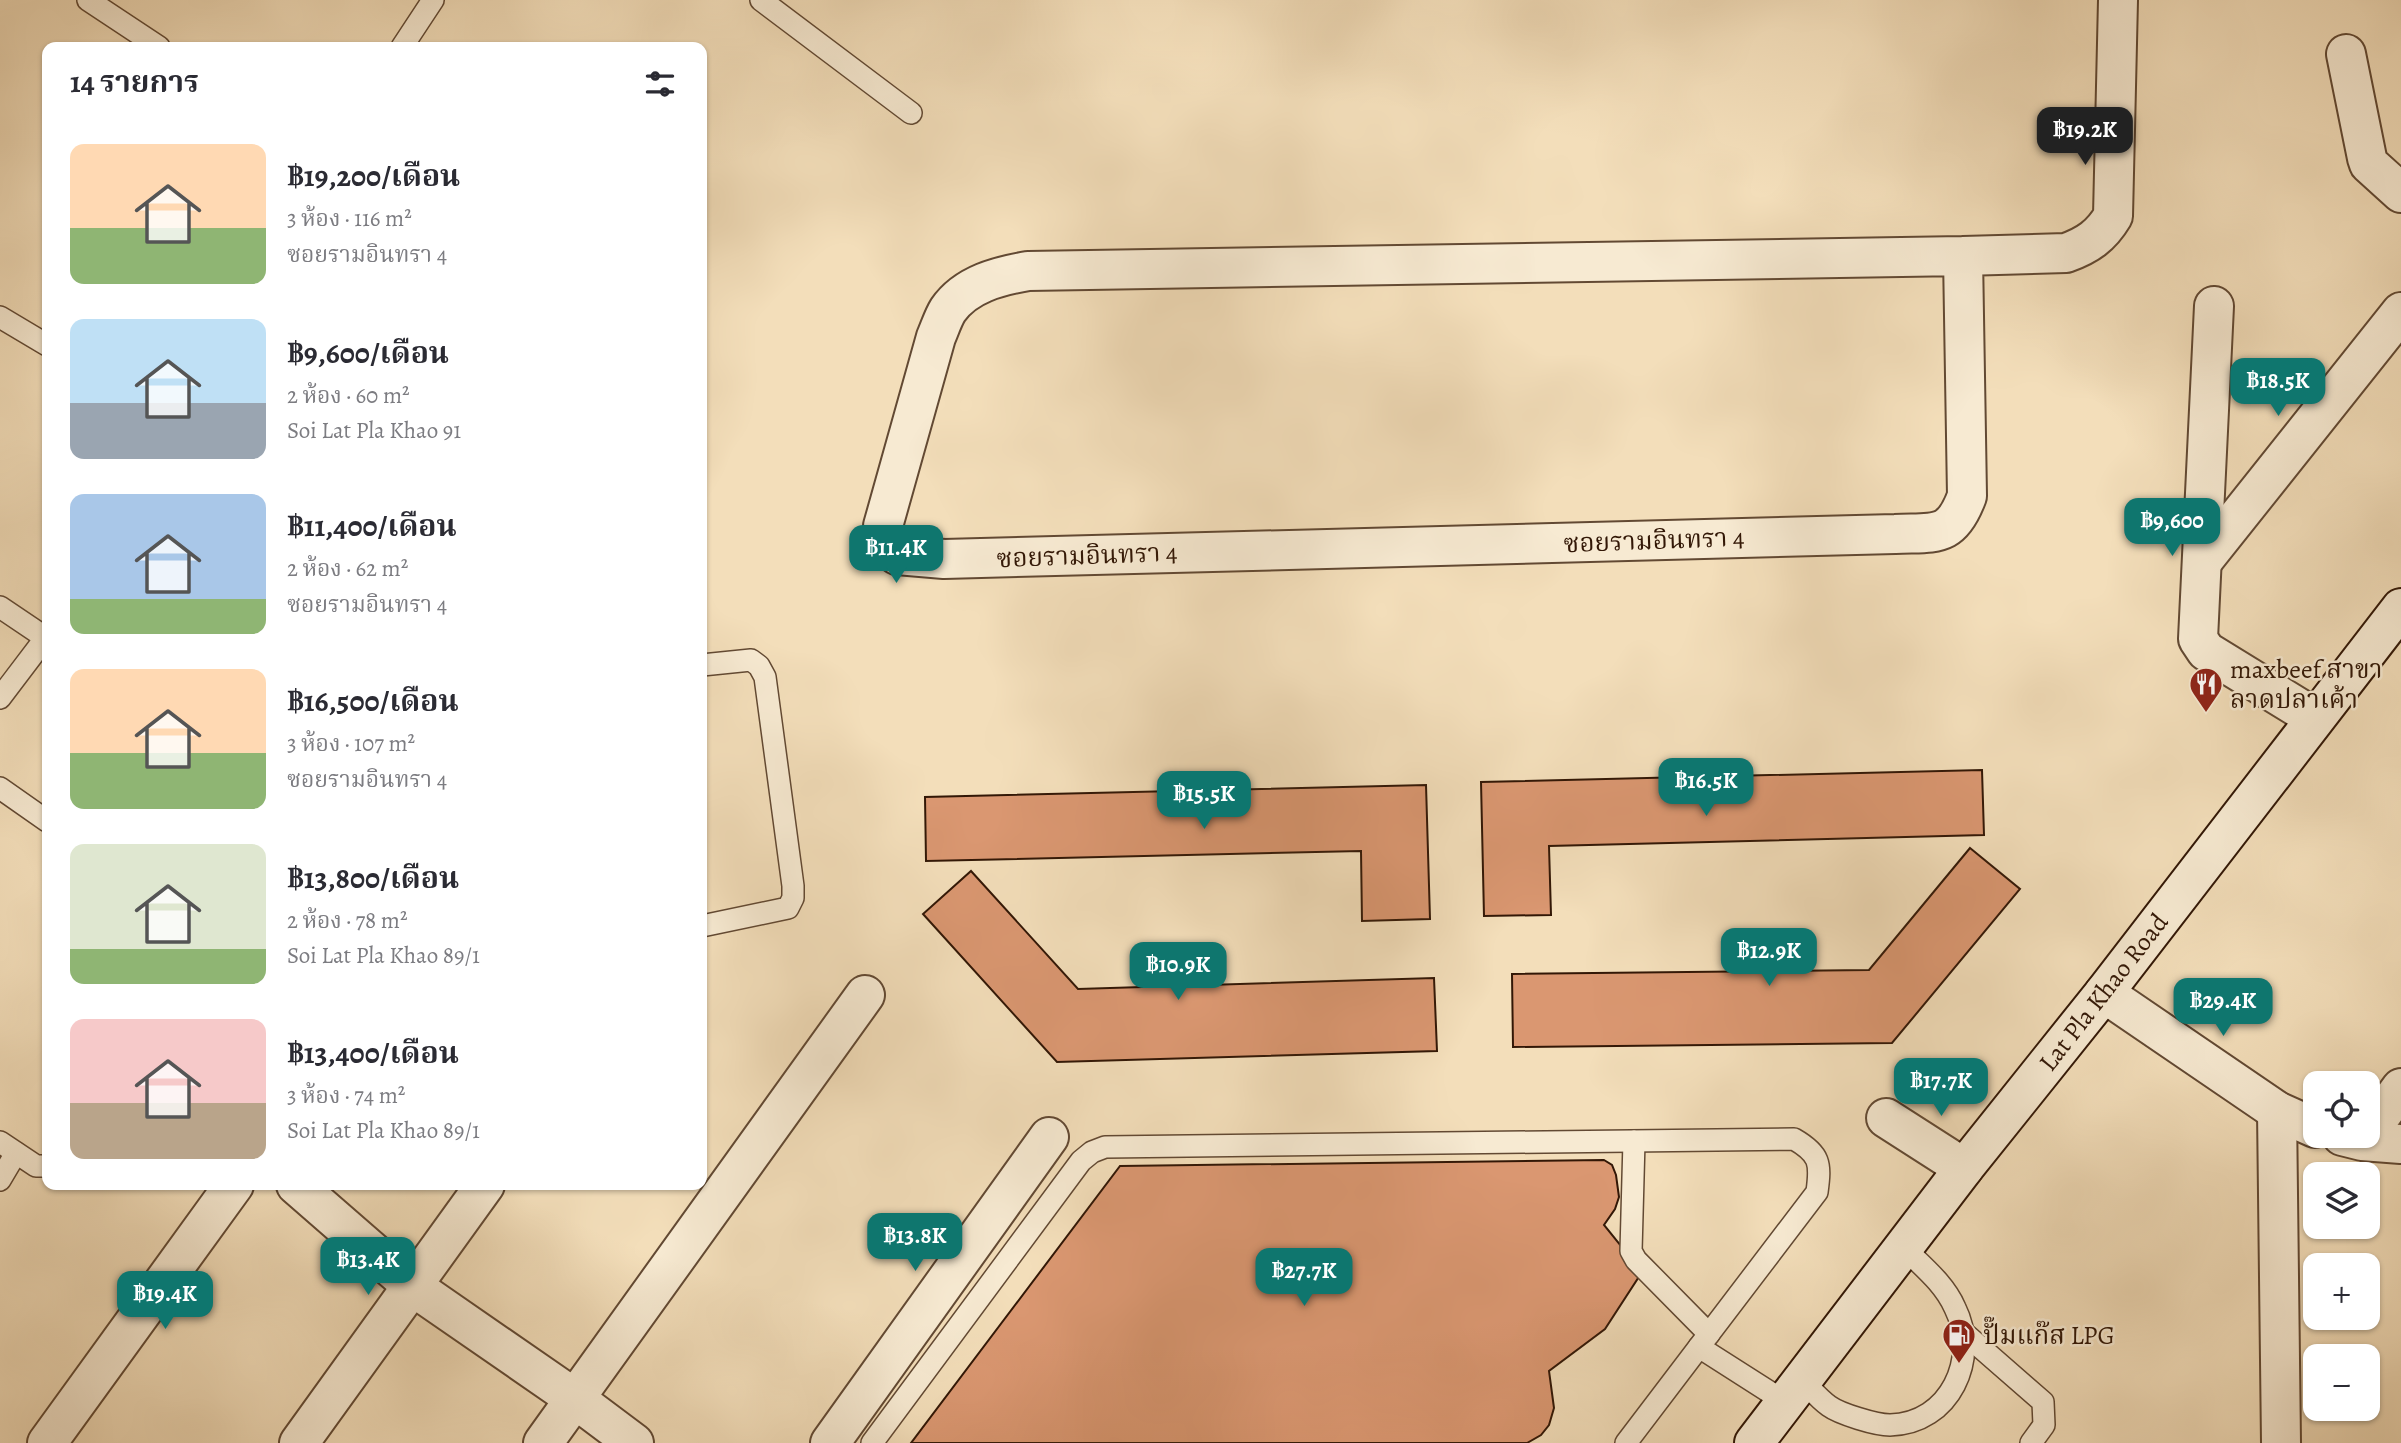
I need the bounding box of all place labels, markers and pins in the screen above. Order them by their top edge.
pin: ฿19.2K [2028,108,2142,167]
pin: ฿18.5K [2221,358,2335,418]
pin: ฿9,600 [2115,498,2229,558]
pin: ฿11.4K [839,526,953,585]
place label: maxbeef สาขา ลาดปลาเค้า [2230,652,2383,717]
restaurant icon: maxbeef สาขา ลาดปลาเค้า [2187,665,2225,714]
pin: ฿16.5K [1649,758,1763,818]
pin: ฿15.5K [1147,772,1261,831]
pin: ฿12.9K [1712,928,1826,988]
pin: ฿10.9K [1121,942,1235,1002]
pin: ฿29.4K [2166,978,2280,1038]
pin: ฿17.7K [1884,1058,1998,1118]
pin: ฿13.8K [858,1214,972,1273]
pin: ฿13.4K [311,1238,425,1297]
pin: ฿27.7K [1247,1248,1361,1308]
pin: ฿19.4K [108,1272,222,1331]
fuel station icon: ปั๊มแก๊ส LPG [1940,1316,1978,1365]
place label: ปั๊มแก๊ส LPG [1983,1316,2115,1353]

